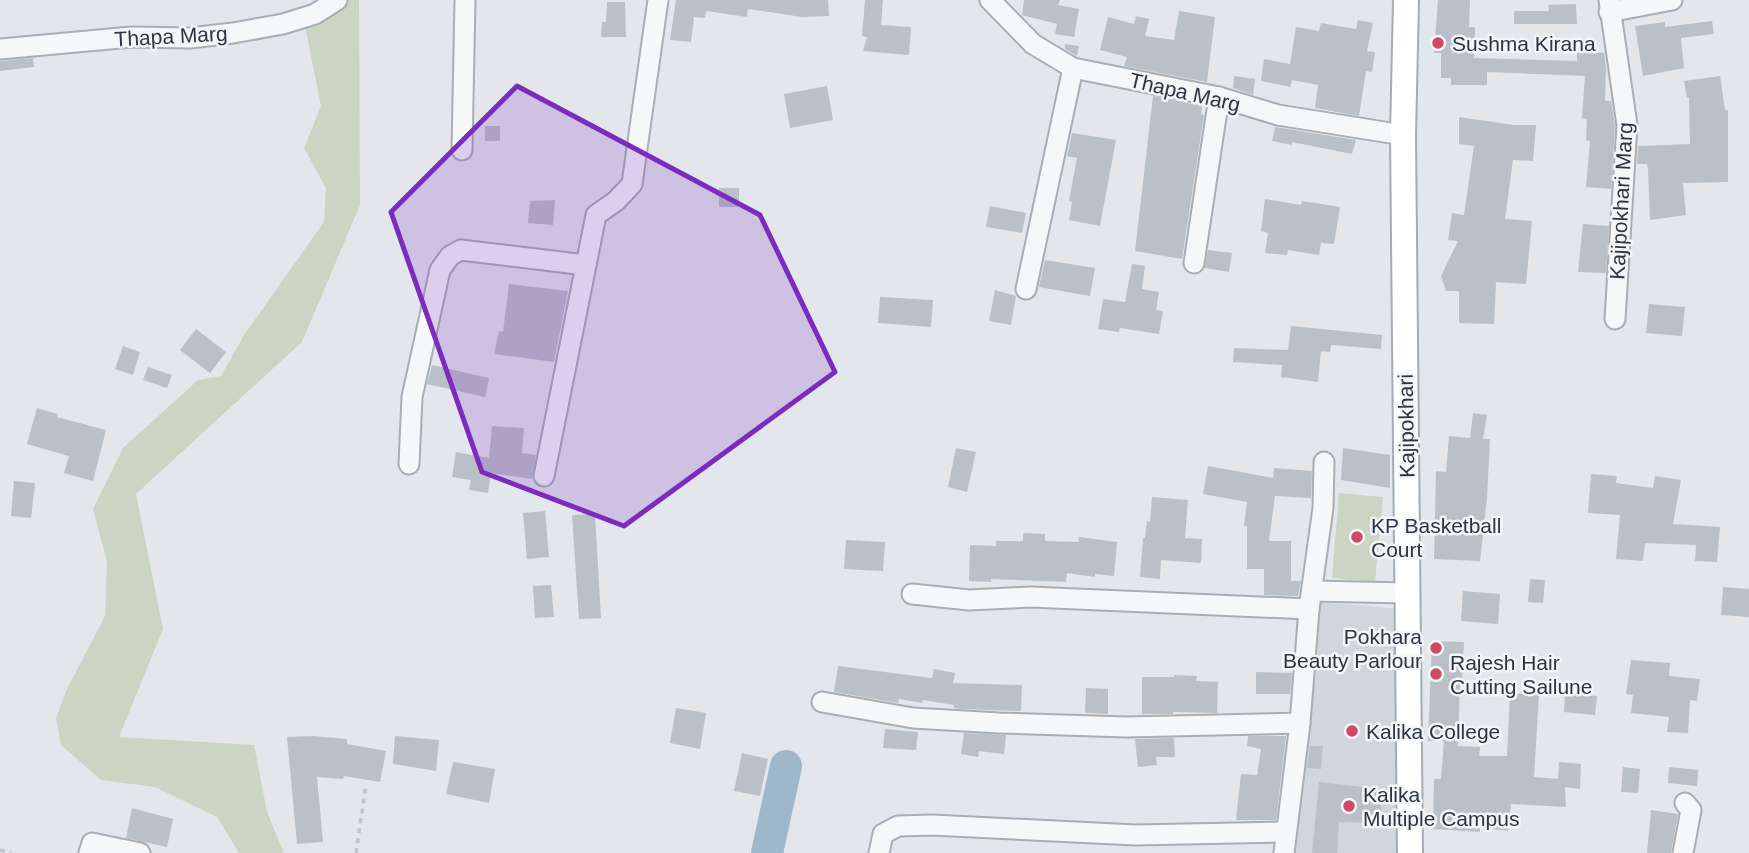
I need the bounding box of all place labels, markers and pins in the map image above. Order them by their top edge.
place label: Sushma Kirana [1452,32,1596,55]
marker: Sushma Kirana [1430,35,1446,51]
place label: KP Basketball Court [1371,514,1501,561]
marker: KP Basketball Court [1349,529,1365,545]
place label: Pokhara Beauty Parlour [1283,625,1422,672]
marker: Pokhara Beauty Parlour [1428,640,1444,656]
place label: Rajesh Hair Cutting Sailune [1450,651,1592,698]
marker: Rajesh Hair Cutting Sailune [1428,666,1444,682]
place label: Kalika College [1366,720,1500,743]
marker: Kalika College [1344,723,1360,739]
place label: Kalika Multiple Campus [1363,783,1519,830]
marker: Kalika Multiple Campus [1341,798,1357,814]

